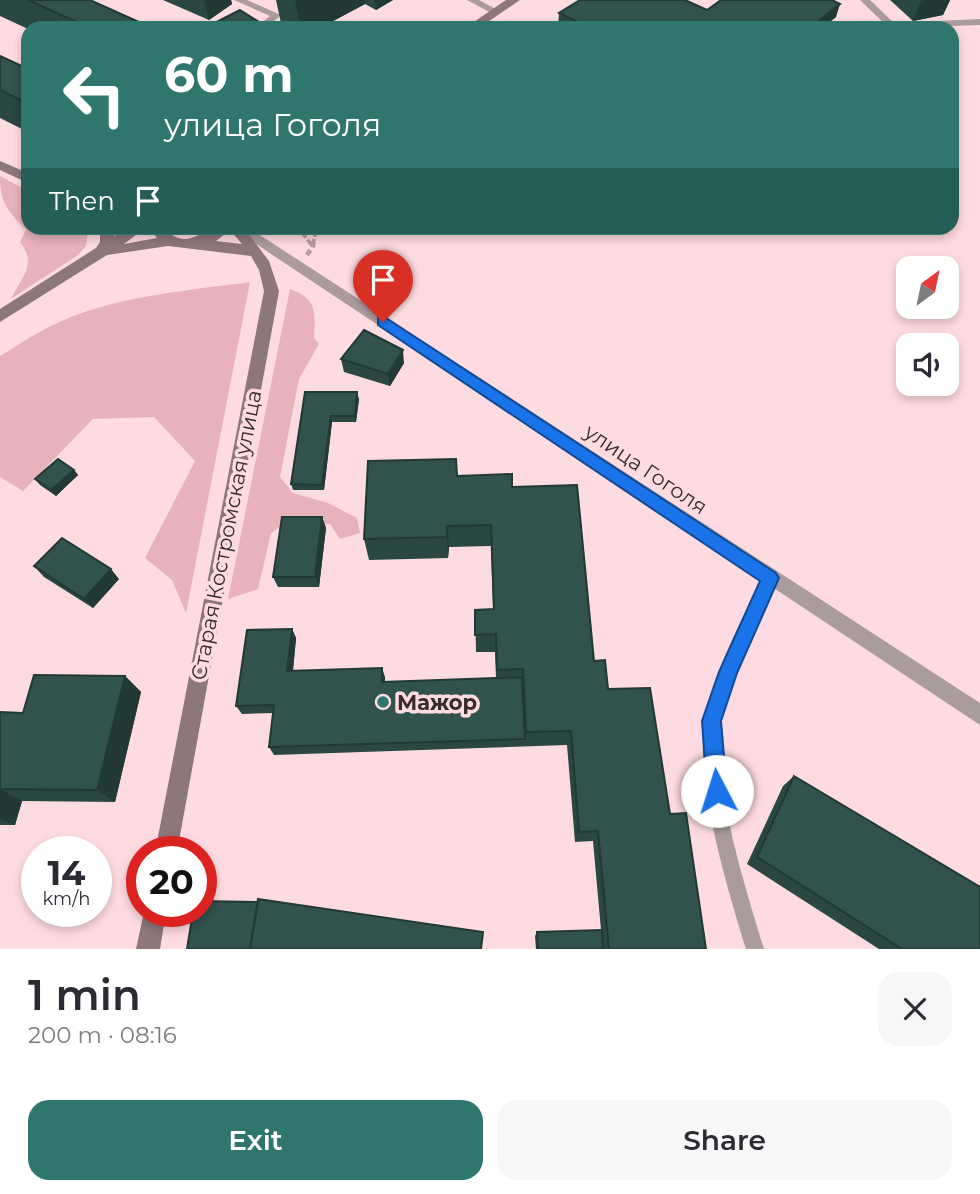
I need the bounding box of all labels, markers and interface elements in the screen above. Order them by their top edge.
text: 60 m [164,45,294,104]
icon: left [49,49,140,140]
text: улица Гоголя [164,105,381,144]
icon: arrive [129,182,167,220]
text: Then [49,185,115,217]
pin [353,250,413,322]
north arrow [896,256,959,318]
map controls [896,256,959,396]
icon: arrive [364,261,402,299]
button: sound [896,333,959,396]
street label: Старая Костромская улица [186,388,266,682]
street label: улица Гоголя [579,418,712,519]
place label: Мажор [397,690,477,715]
marker: Мажор [375,694,391,710]
position arrow [680,754,754,828]
speed limit sign: 20 [126,836,217,927]
text: 14 [48,851,85,894]
text: km/h [42,888,91,910]
text: 1 min [28,969,141,1021]
button: close [878,972,952,1046]
text: 200 m · 08:16 [28,1021,177,1049]
button: Exit [28,1100,483,1180]
button: Share [497,1100,952,1180]

